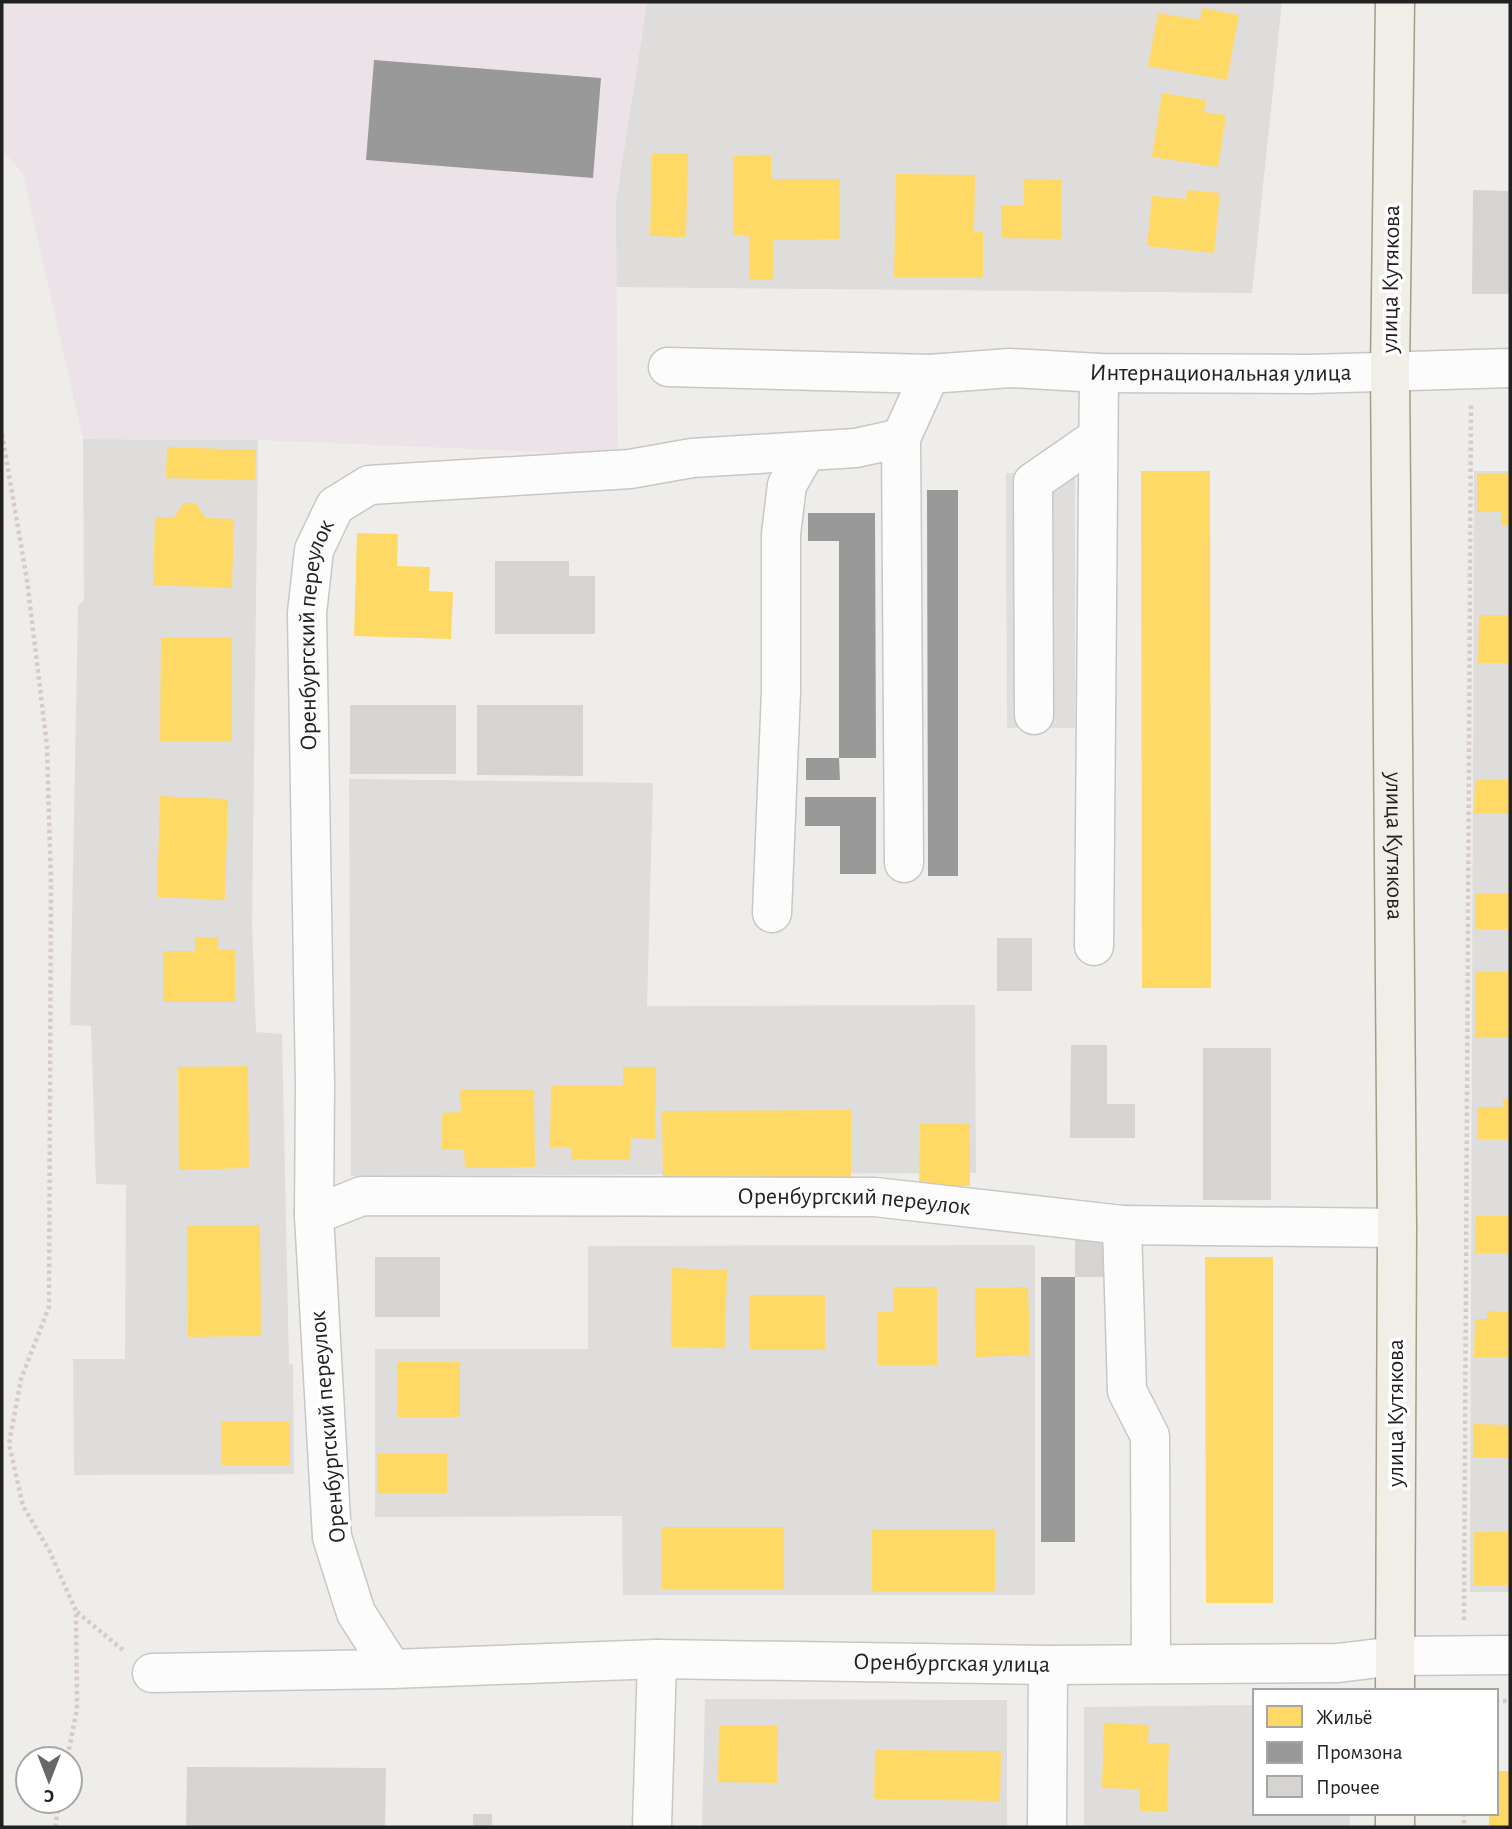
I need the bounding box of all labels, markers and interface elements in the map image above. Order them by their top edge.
street label: улица Кутякова [1378,205,1404,354]
street label: Интернациональная улица [1089,360,1352,386]
street label: Оренбургский переулок [295,515,339,751]
street label: улица Кутякова [1381,771,1406,920]
street label: Оренбургский переулок [738,1185,972,1220]
street label: Оренбургский переулок [306,1310,350,1544]
street label: улица Кутякова [1384,1339,1408,1488]
street label: Оренбургская улица [853,1650,1050,1677]
legend [1253,1689,1498,1815]
text: Жильё [1316,1707,1372,1728]
text: Промзона [1316,1742,1403,1763]
north arrow [14,1745,84,1815]
text: Прочее [1316,1777,1380,1798]
text: С [44,1786,54,1805]

